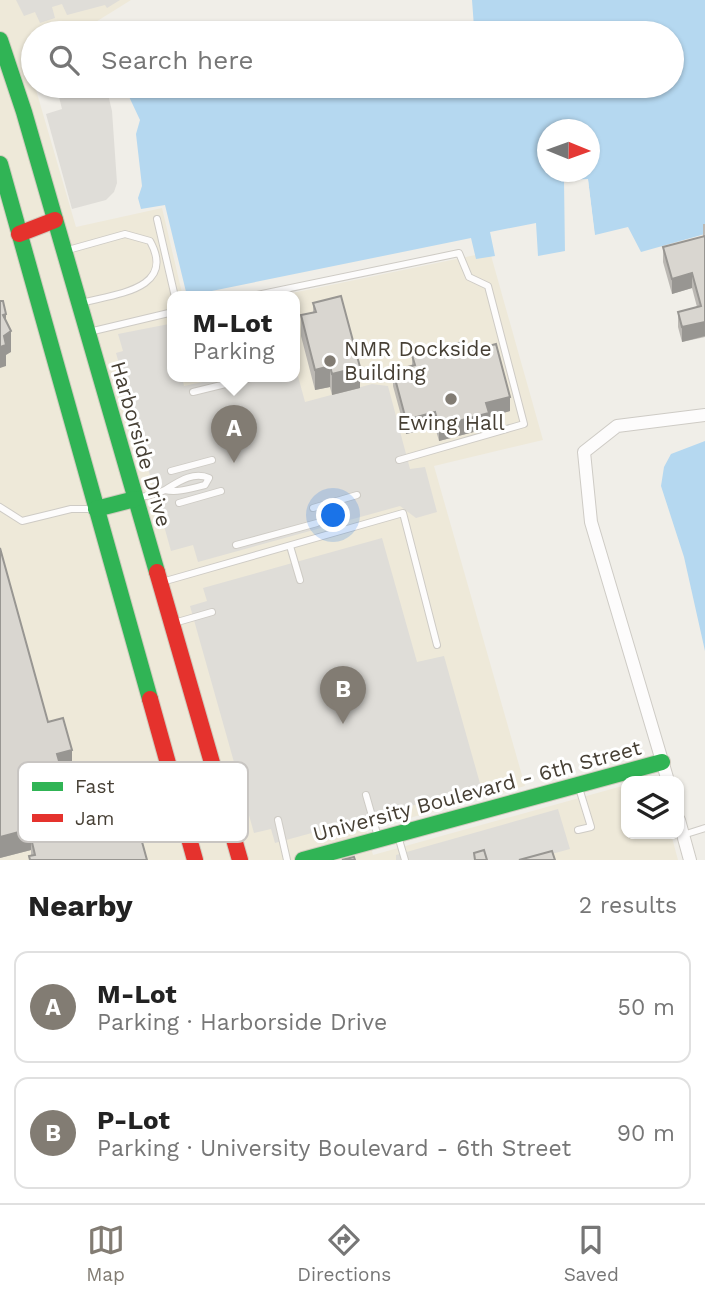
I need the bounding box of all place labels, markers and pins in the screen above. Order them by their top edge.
place label: NMR Dockside Building [344,336,492,385]
marker: NMR Dockside Building [322,353,338,369]
marker: Ewing Hall [443,391,459,407]
pin: A [211,405,257,463]
place label: Ewing Hall [397,410,505,435]
pin: B [320,666,366,724]

